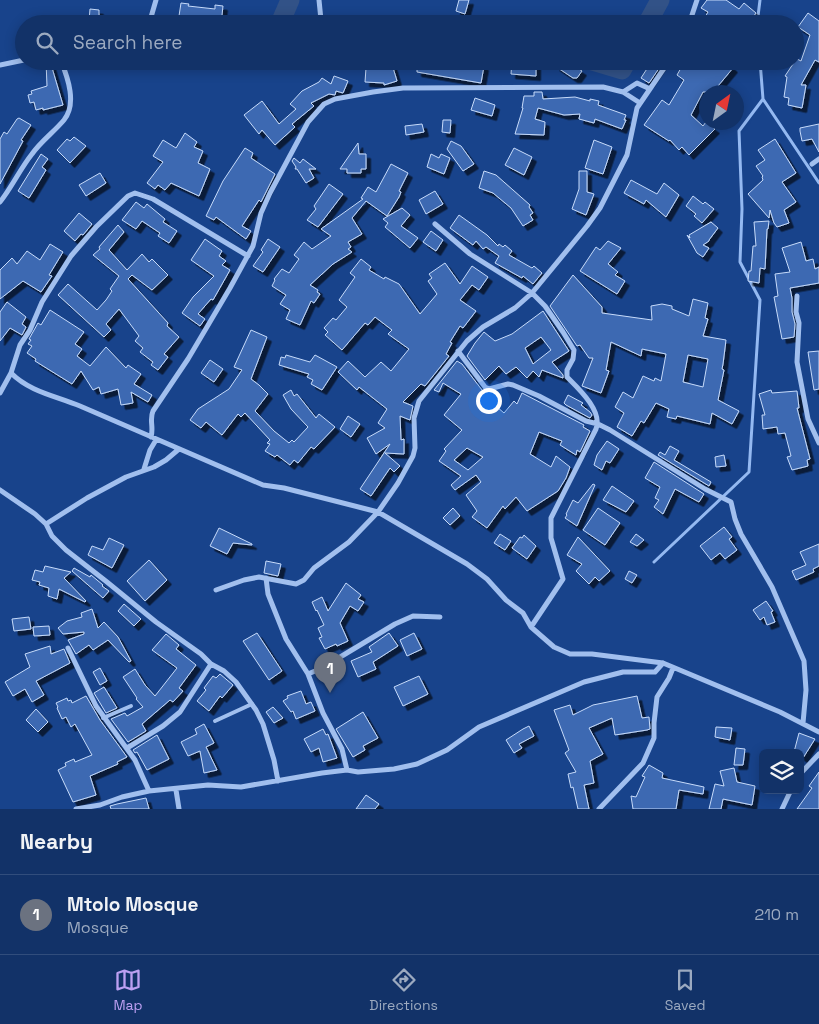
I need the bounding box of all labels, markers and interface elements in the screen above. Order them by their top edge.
search box [15,15,804,70]
icon: search [33,29,61,57]
text: Search here [73,30,183,55]
north arrow [699,85,744,130]
your location [476,388,502,414]
pin: 1 [314,652,346,693]
map controls [759,749,804,794]
button: layers [759,749,804,794]
text: Nearby [20,828,93,855]
text: Mtolo Mosque [67,892,198,917]
text: 1 [32,904,40,925]
text: 210 m [755,904,799,925]
text: Mosque [67,917,129,938]
tab: Map [113,966,143,1014]
tab: Directions [369,966,438,1014]
tab: Saved [665,966,706,1014]

